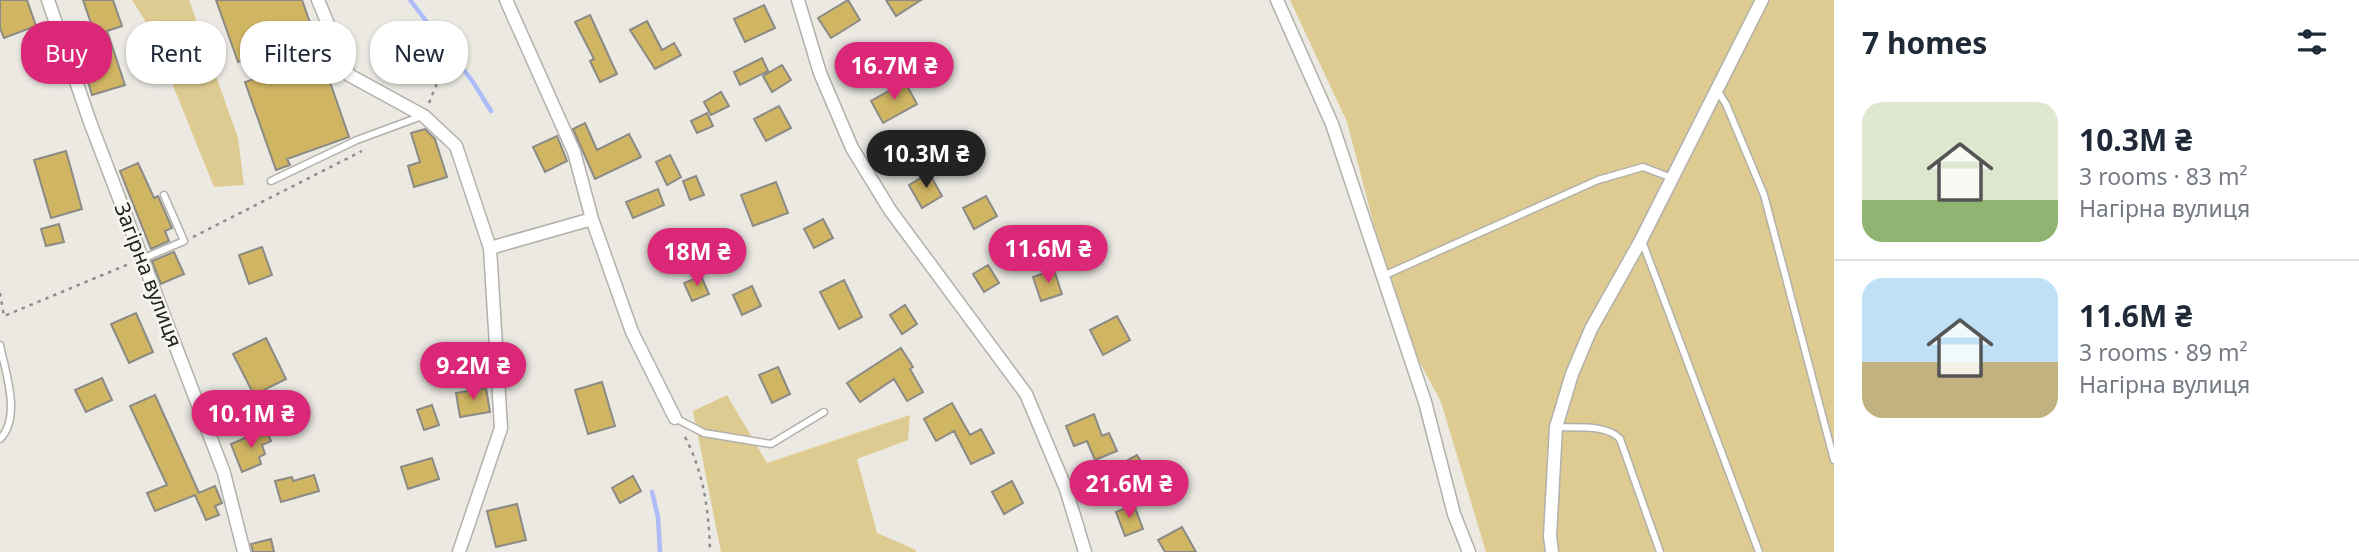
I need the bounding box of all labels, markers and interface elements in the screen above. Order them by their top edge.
chip: Buy [21,21,112,84]
chip: Rent [126,21,226,84]
chip: Filters [240,21,356,84]
chip: New [370,21,468,84]
text: 7 homes [1862,22,1987,63]
icon: filters [2293,23,2331,61]
pin: 16.7M ₴ [829,42,959,102]
text: 16.7M ₴ [851,49,937,81]
text: 10.3M ₴ [2079,119,2192,160]
pin: 10.3M ₴ [861,130,991,190]
icon: home [1918,130,2002,214]
text: 10.3M ₴ [883,137,969,169]
text: 3 rooms · 83 m² [2079,160,2248,192]
text: Нагірна вулиця [2079,192,2250,224]
street label: Загірна вулиця [108,198,189,351]
pin: 11.6M ₴ [983,226,1113,285]
pin: 18M ₴ [648,229,746,288]
text: 11.6M ₴ [1005,232,1091,264]
text: 18M ₴ [663,235,731,267]
text: 11.6M ₴ [2079,295,2192,336]
icon: home [1918,306,2002,390]
text: 3 rooms · 89 m² [2079,336,2248,368]
pin: 9.2M ₴ [416,342,530,402]
text: 9.2M ₴ [436,349,510,381]
text: Нагірна вулиця [2079,368,2250,400]
pin: 10.1M ₴ [186,391,316,450]
text: 10.1M ₴ [208,397,294,429]
pin: 21.6M ₴ [1064,461,1194,520]
text: 21.6M ₴ [1086,467,1172,499]

